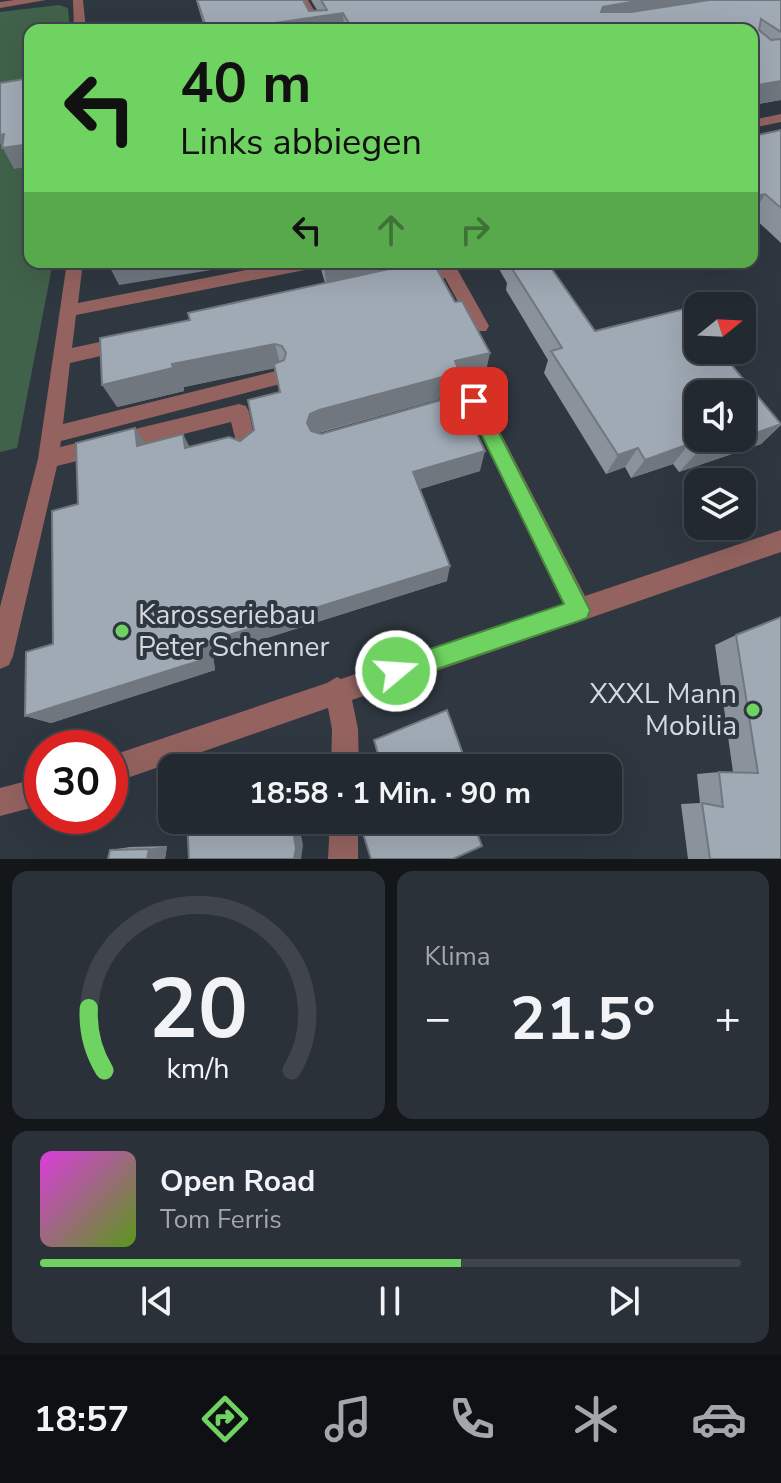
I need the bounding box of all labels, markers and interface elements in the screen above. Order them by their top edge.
text: 40 m [180,45,311,122]
icon: left [48,56,152,160]
text: Links abbiegen [180,118,422,167]
icon: left [285,208,329,252]
icon: ahead [369,208,413,252]
icon: right [453,208,497,252]
north arrow [684,292,756,364]
map controls [684,292,756,540]
pin [440,367,508,435]
icon: arrive [452,379,496,423]
button: sound [684,380,756,452]
button: layers [684,468,756,540]
place label: Karosseriebau Peter Schenner [138,596,329,666]
marker: Karosseriebau Peter Schenner [113,622,131,640]
position arrow [354,629,438,713]
place label: XXXL Mann Mobilia [589,675,737,745]
marker: XXXL Mann Mobilia [744,701,762,719]
speed limit sign: 30 [24,730,128,834]
text: 18:58 · 1 Min. · 90 m [249,773,531,814]
text: Klima [425,939,491,974]
text: 20 [148,953,248,1066]
text: 21.5° [510,978,656,1060]
text: − [425,989,451,1049]
text: + [715,989,741,1049]
text: km/h [167,1049,230,1088]
text: Open Road [160,1161,315,1202]
text: Tom Ferris [160,1202,282,1237]
icon: previous [135,1279,179,1323]
icon: pause [368,1279,412,1323]
icon: next [602,1279,646,1323]
icon: directions [197,1391,253,1447]
icon: music [320,1391,376,1447]
icon: phone [444,1391,500,1447]
icon: climate [568,1391,624,1447]
icon: car [691,1391,747,1447]
text: 18:57 [34,1395,129,1444]

